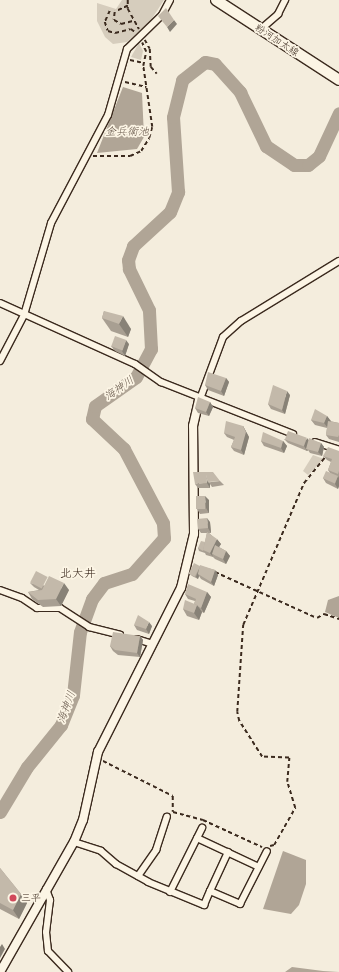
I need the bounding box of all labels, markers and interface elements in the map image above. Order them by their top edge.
street label: 粉河加太線 [253,21,301,59]
water label: 金兵衛池 [105,124,149,138]
water label: 海神川 [102,373,136,403]
district label: 北大井 [60,566,96,580]
water label: 海神川 [54,689,78,725]
place label: 三平 [21,892,41,904]
marker: 三平 [8,893,18,903]

